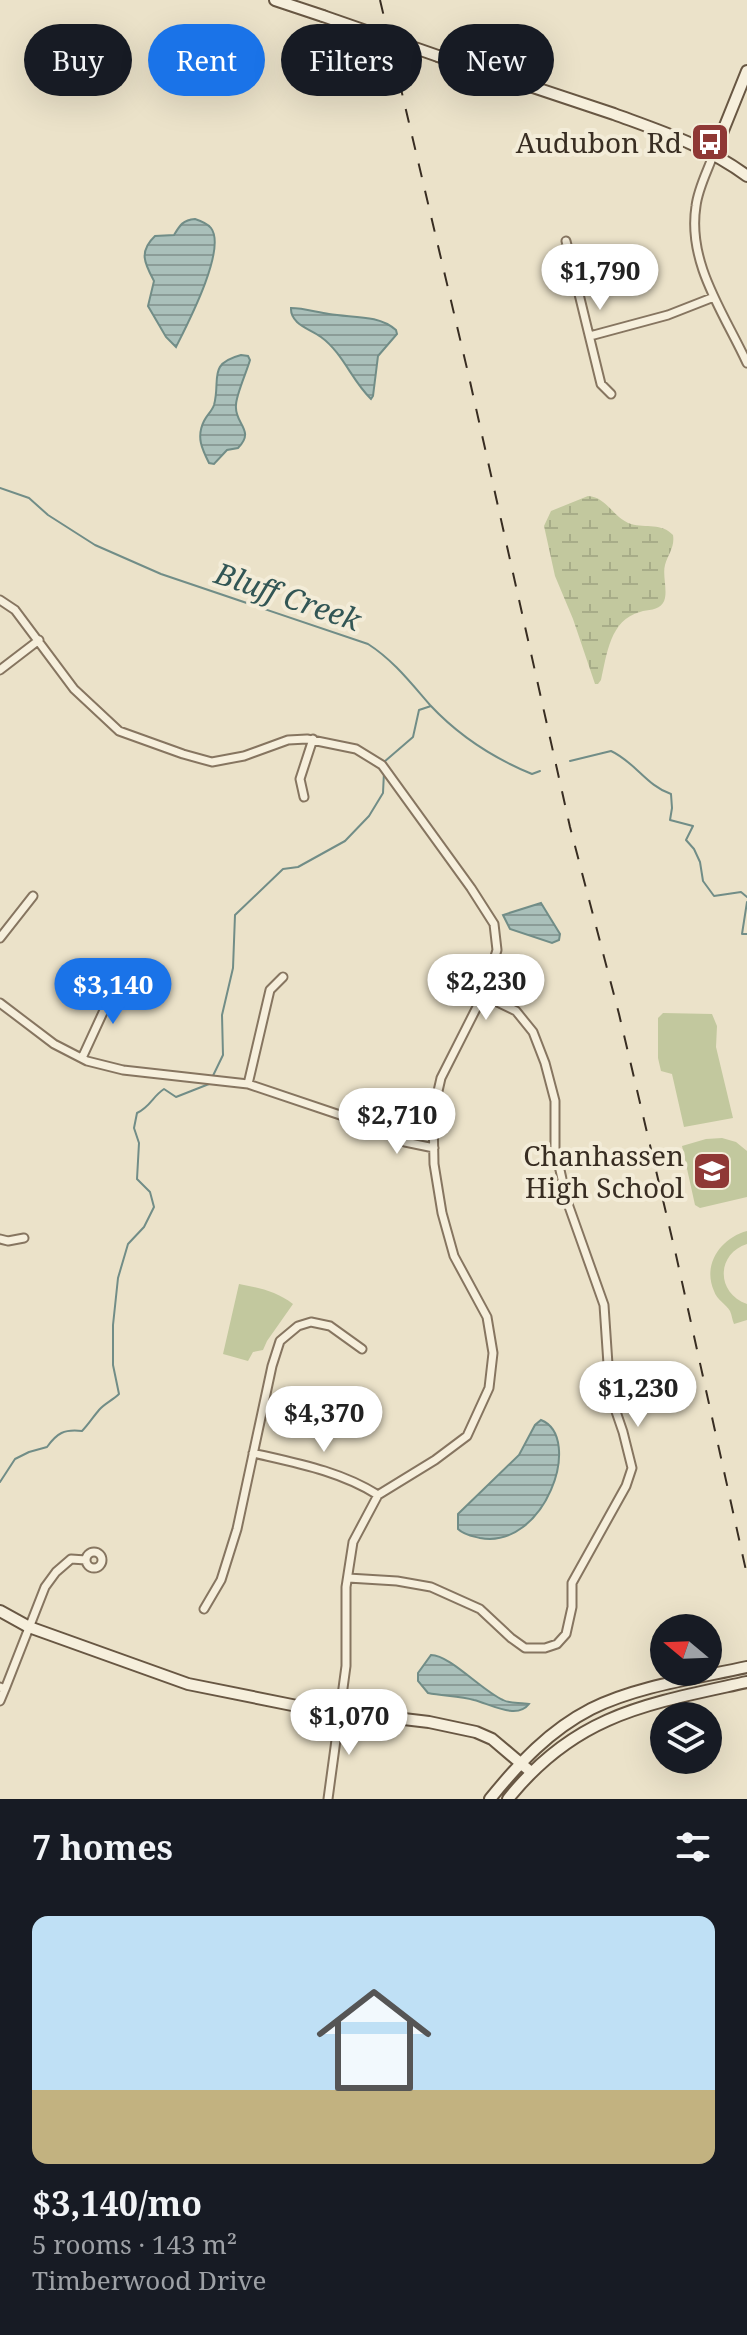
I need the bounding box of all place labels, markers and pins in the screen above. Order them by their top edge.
bus stop icon: Audubon Rd [689,121,731,163]
place label: Audubon Rd [516,123,682,161]
pin: $1,790 [535,244,665,312]
pin: $2,230 [421,954,551,1022]
pin: $3,140 [48,958,178,1026]
pin: $2,710 [332,1088,462,1156]
place label: Chanhassen High School [523,1136,684,1206]
school or university icon: Chanhassen High School [691,1150,733,1192]
pin: $1,230 [573,1361,703,1429]
pin: $4,370 [259,1386,389,1454]
pin: $1,070 [284,1689,414,1757]

